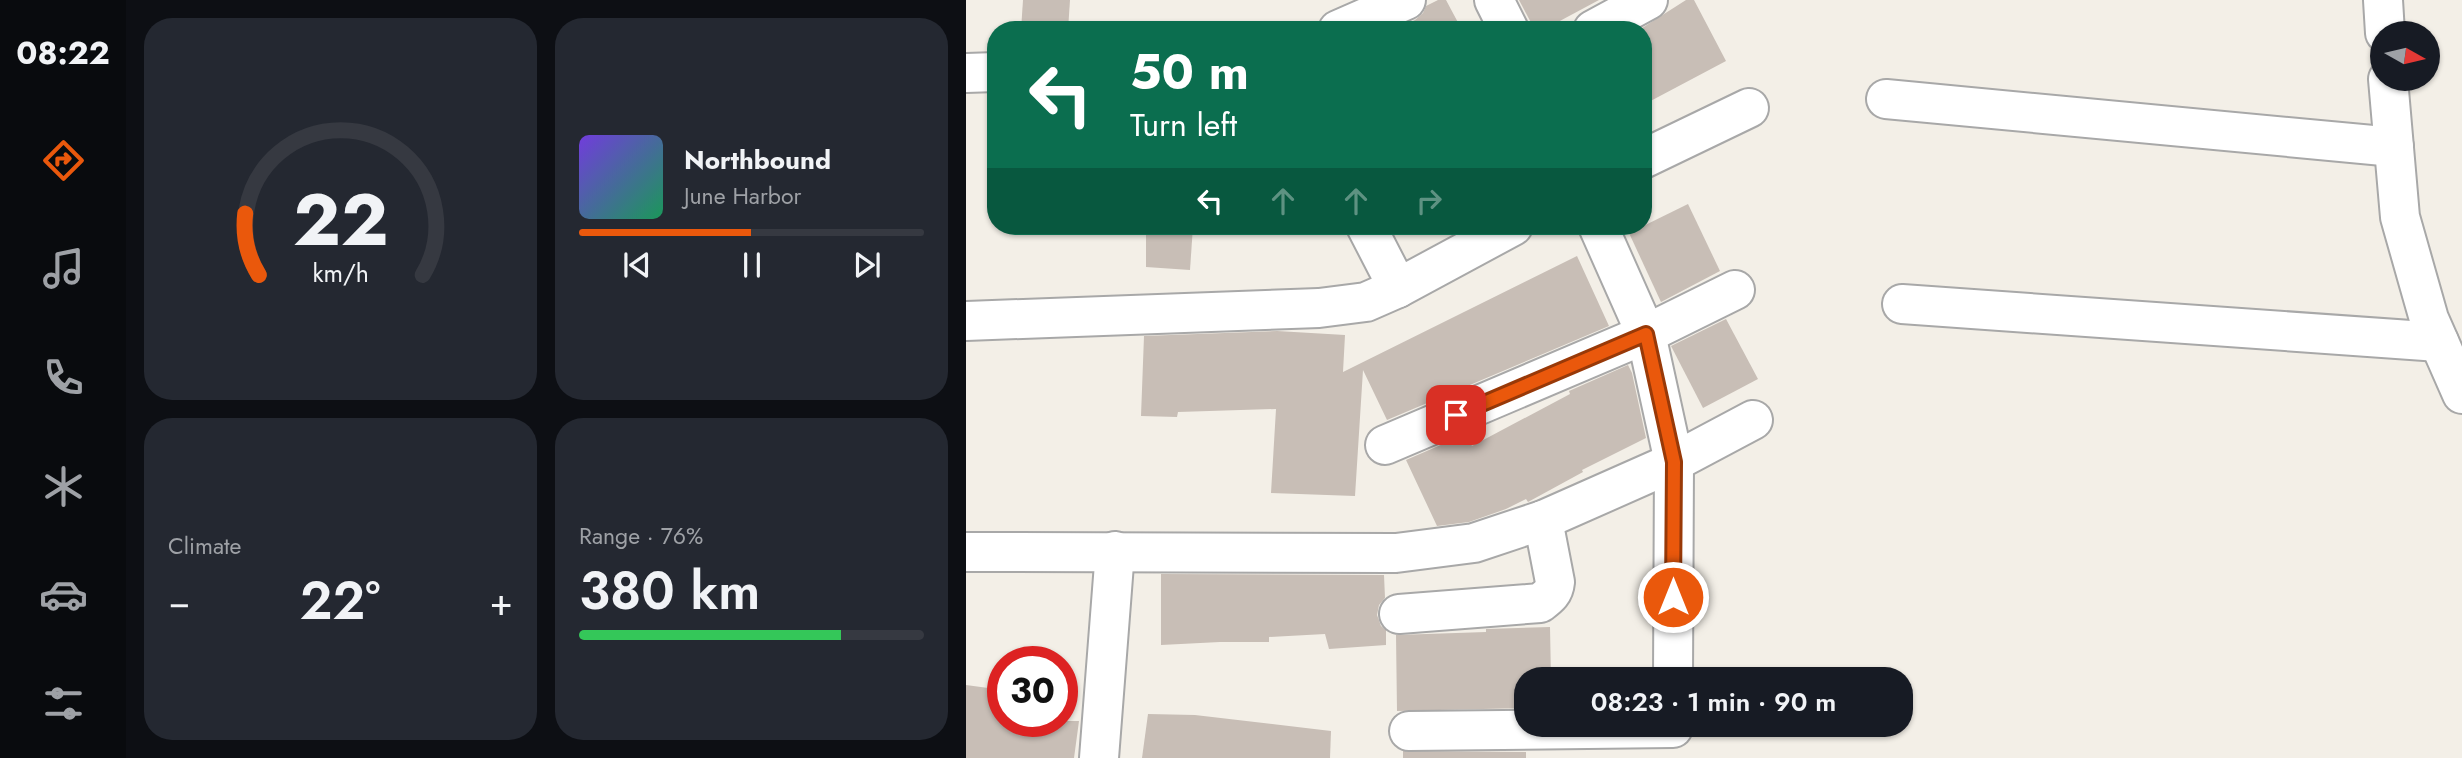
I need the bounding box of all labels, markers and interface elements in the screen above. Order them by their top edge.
north arrow [2370,21,2440,91]
map controls [2370,21,2440,91]
text: 08:22 [16,30,110,76]
text: 50 m [1130,37,1249,107]
icon: left [1015,49,1106,140]
text: Turn left [1130,102,1237,148]
icon: directions [39,136,88,185]
text: Northbound [684,141,831,179]
text: 22 [293,168,388,273]
text: June Harbor [684,179,801,213]
icon: left [1191,182,1229,220]
icon: ahead [1264,182,1302,220]
icon: ahead [1337,182,1375,220]
icon: right [1410,182,1448,220]
icon: music [39,244,88,293]
icon: previous [618,246,656,284]
icon: pause [733,246,771,284]
icon: next [848,246,886,284]
text: km/h [312,255,369,291]
icon: phone [39,353,88,402]
pin [1426,385,1486,445]
icon: arrive [1437,396,1475,434]
icon: climate [39,462,88,511]
text: Range · 76% [579,519,703,553]
text: Climate [168,529,241,563]
text: 380 km [579,553,760,629]
position arrow [1636,560,1710,634]
text: 22° [300,563,380,639]
icon: car [39,570,88,619]
text: − [168,574,190,629]
text: + [490,574,513,629]
speed limit sign: 30 [987,646,1078,737]
icon: filters [39,679,88,728]
text: 08:23 · 1 min · 90 m [1591,683,1836,721]

